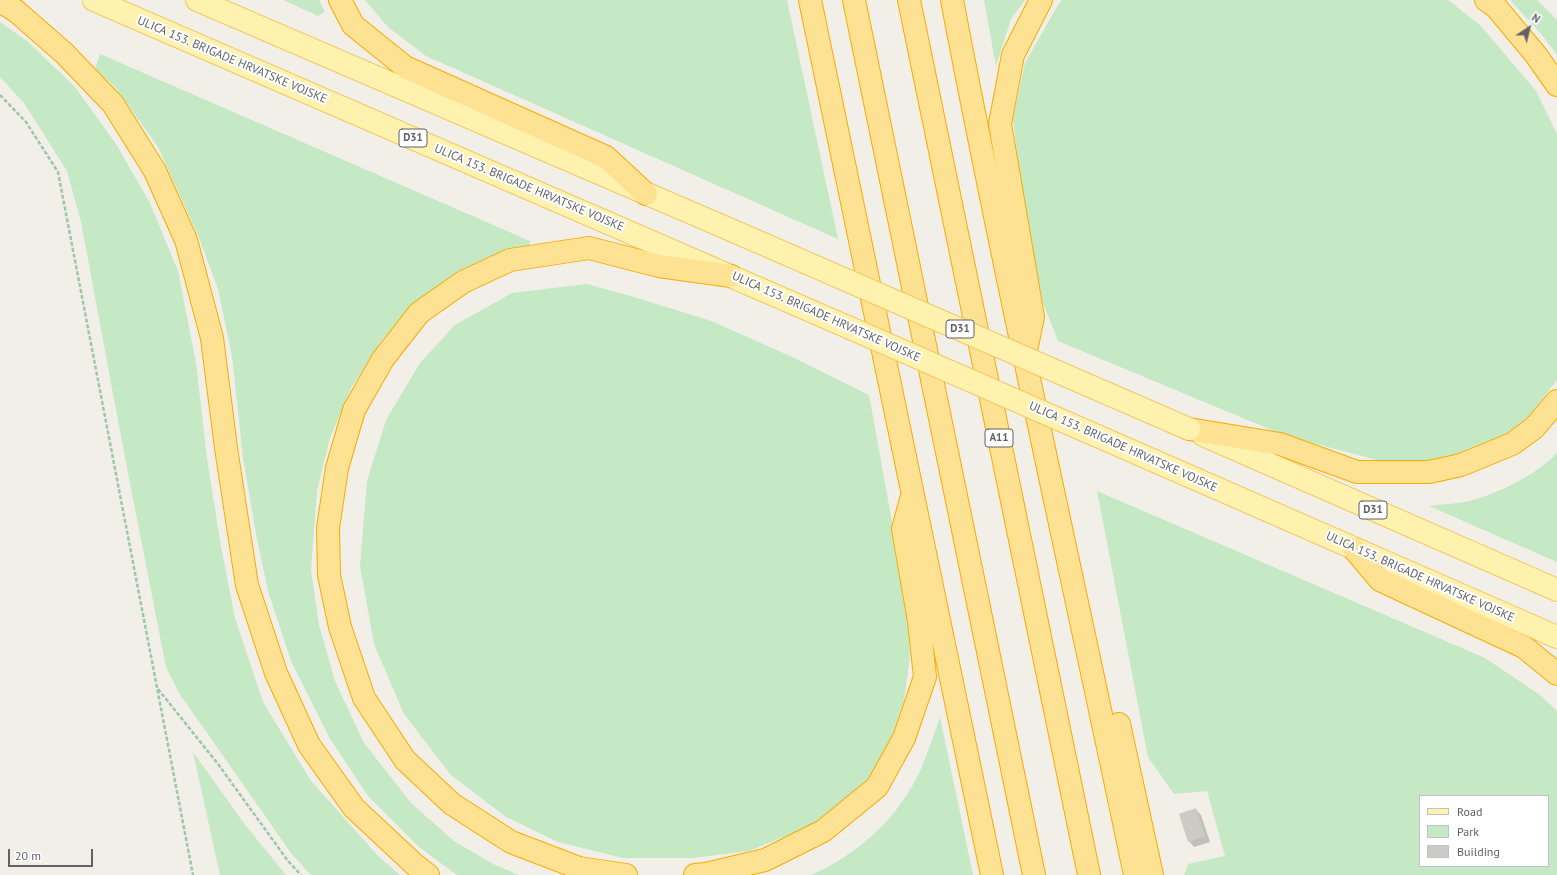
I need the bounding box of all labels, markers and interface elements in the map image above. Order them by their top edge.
north arrow [1509,8,1549,48]
text: N [1529,10,1543,26]
street label: ULICA 153. BRIGADE HRVATSKE VOJSKE [135,13,329,107]
road number: D31 [399,129,427,147]
street label: ULICA 153. BRIGADE HRVATSKE VOJSKE [432,141,626,235]
street label: ULICA 153. BRIGADE HRVATSKE VOJSKE [730,269,922,365]
road number: D31 [946,320,974,338]
street label: ULICA 153. BRIGADE HRVATSKE VOJSKE [1027,399,1219,495]
road number: A11 [985,429,1013,447]
road number: D31 [1359,501,1387,519]
street label: ULICA 153. BRIGADE HRVATSKE VOJSKE [1324,529,1516,625]
legend [1419,795,1549,867]
text: Road [1457,804,1482,819]
text: Park [1457,824,1479,839]
scale bar [10,841,95,867]
text: Building [1457,844,1500,859]
text: 20 m [15,848,41,863]

